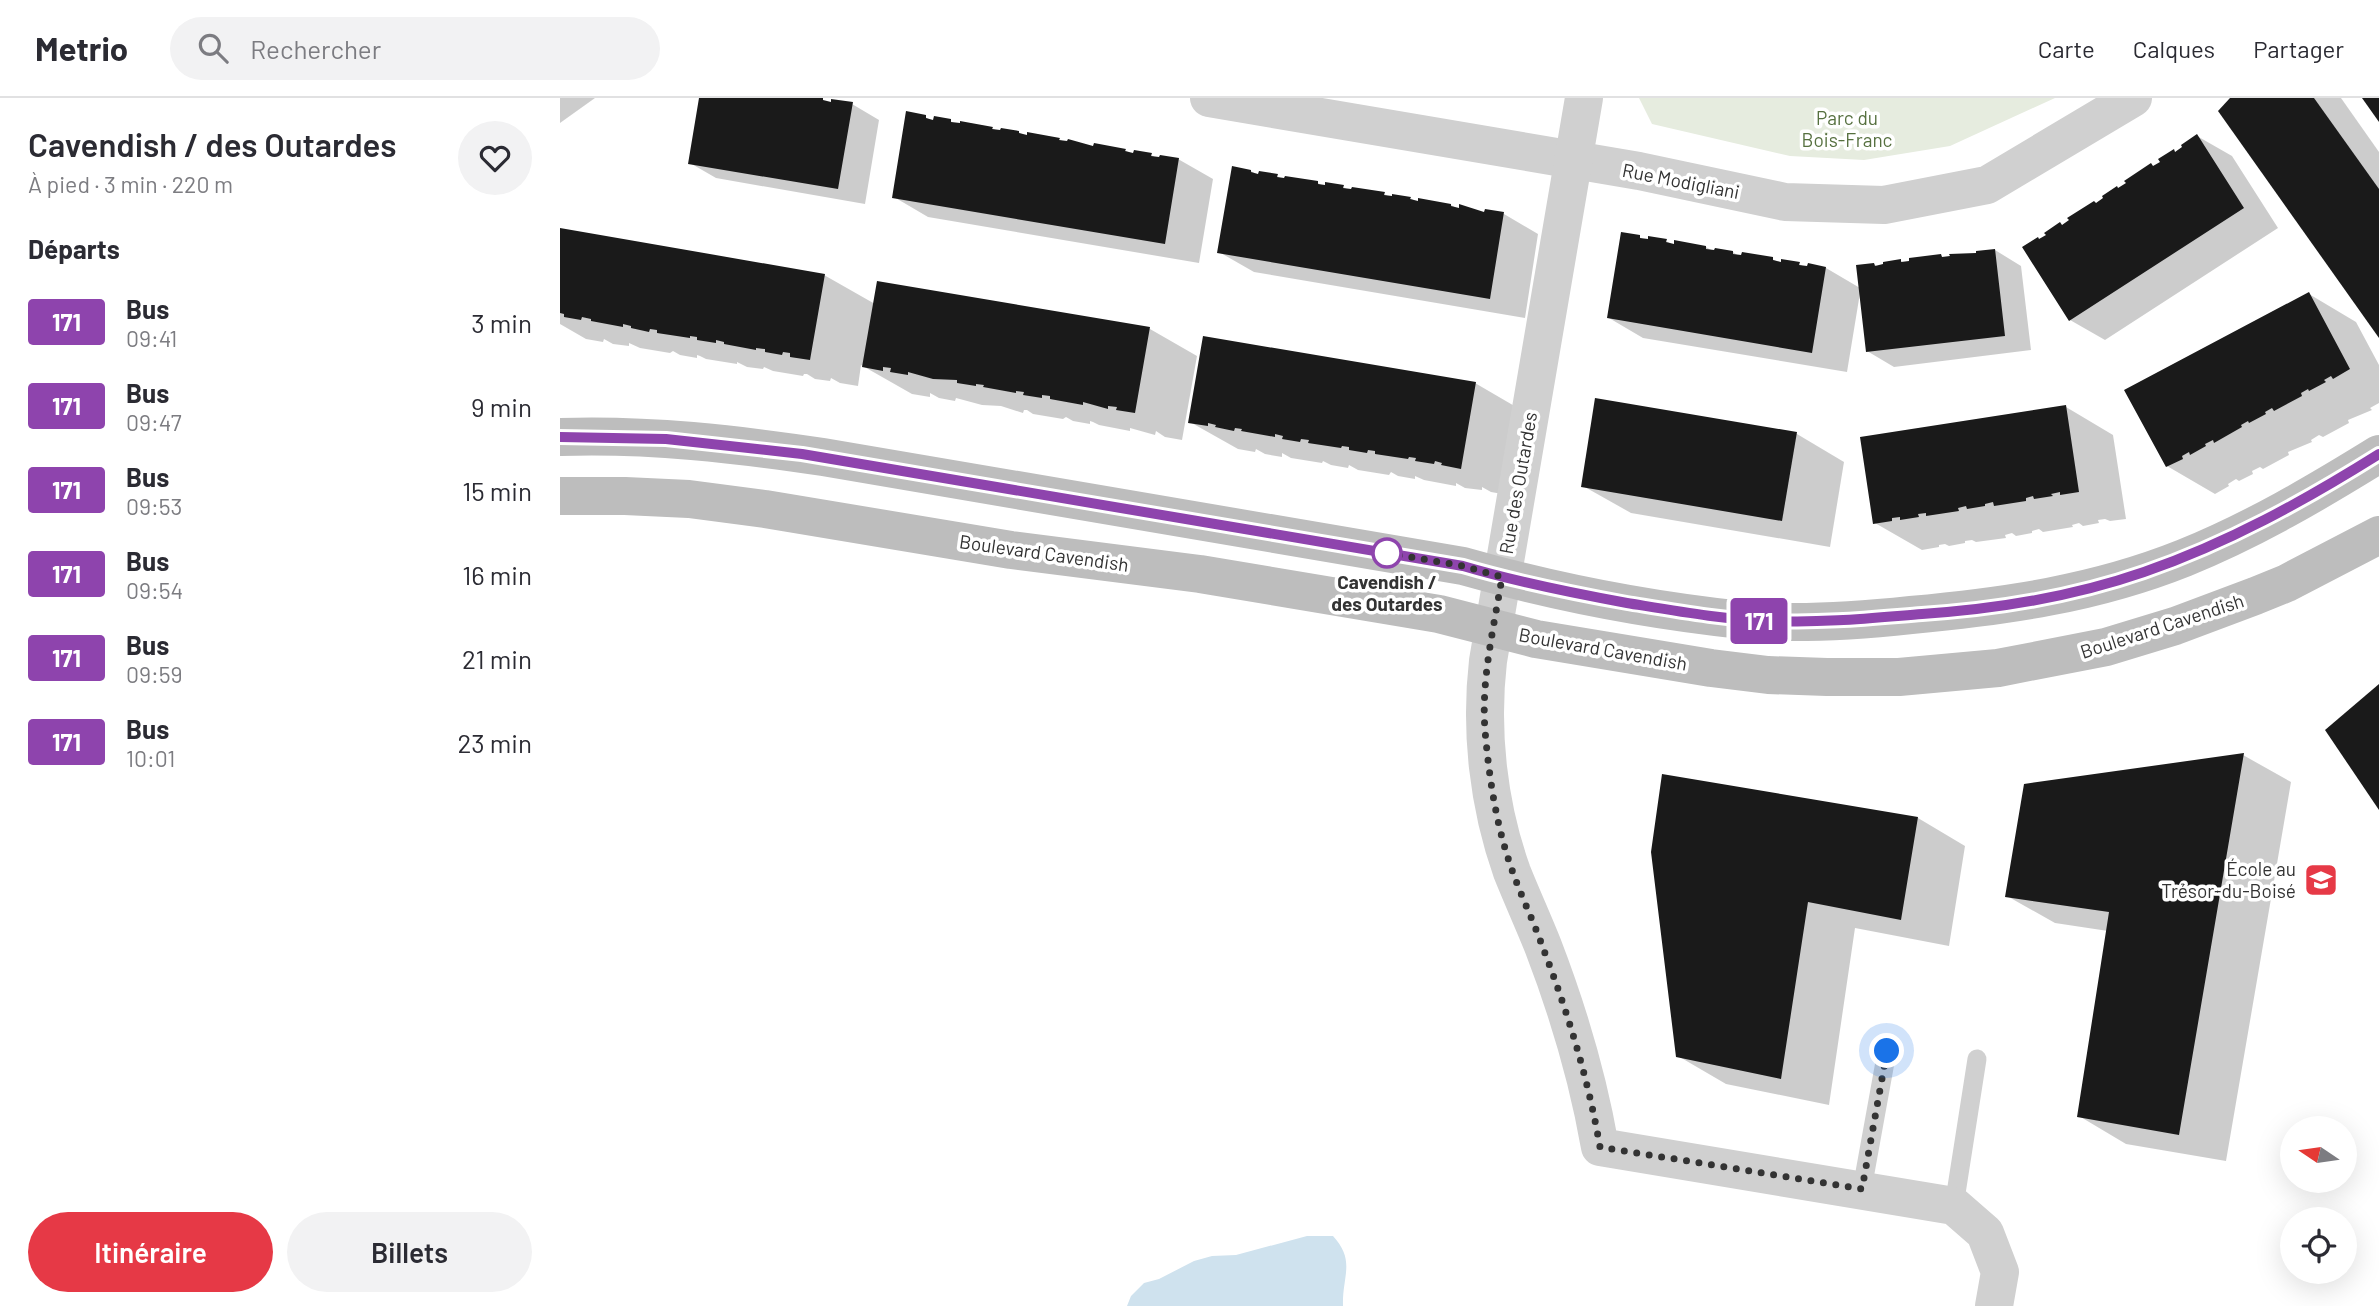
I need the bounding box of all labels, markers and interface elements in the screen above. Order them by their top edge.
search box [170,17,660,80]
text: Metrio [35,28,128,68]
icon: search [194,29,232,67]
text: Rechercher [250,33,381,64]
text: Carte [2038,34,2095,63]
text: Calques [2133,34,2215,63]
text: Partager [2253,34,2344,63]
park label: Parc du Bois-Franc [1802,106,1892,151]
button: heart [458,121,532,195]
text: Cavendish / des Outardes [28,124,396,164]
street label: Rue Modigliani [1620,158,1742,203]
text: À pied · 3 min · 220 m [28,170,233,198]
text: Départs [28,233,120,264]
text: Bus [126,293,169,324]
text: 171 [52,307,81,336]
text: 3 min [471,307,532,338]
text: 09:41 [126,324,177,352]
text: Bus [126,377,169,408]
text: 171 [52,391,81,420]
text: 9 min [471,391,532,422]
text: 09:47 [126,408,182,436]
street label: Rue des Outardes [1494,410,1541,556]
text: Bus [126,461,169,492]
text: 171 [52,475,81,504]
text: 15 min [462,475,532,506]
text: 09:53 [126,492,182,520]
street label: Boulevard Cavendish [958,529,1130,576]
marker: Cavendish / des Outardes [1372,538,1402,568]
text: Bus [126,545,169,576]
text: 171 [52,559,81,588]
text: 16 min [462,559,532,590]
place label: Cavendish / des Outardes [1331,570,1443,615]
text: 09:54 [126,576,183,604]
street label: Boulevard Cavendish [2077,588,2247,663]
line badge: 171 [1719,598,1799,644]
text: 171 [1744,606,1774,635]
street label: Boulevard Cavendish [1517,622,1689,675]
text: Bus [126,629,169,660]
text: 171 [52,643,81,672]
text: 21 min [462,643,532,674]
text: 09:59 [126,660,183,688]
text: Bus [126,713,169,744]
text: 171 [52,727,81,756]
text: 23 min [457,727,532,758]
text: 10:01 [126,744,175,772]
place label: École au Trésor-du-Boisé [2161,857,2296,902]
school or university icon: École au Trésor-du-Boisé [2302,861,2340,899]
your location [1869,1033,1904,1068]
north arrow [2280,1116,2357,1194]
map controls [2280,1116,2357,1284]
button: locate [2280,1207,2357,1284]
button: Itinéraire [28,1212,273,1292]
button: Billets [287,1212,532,1292]

